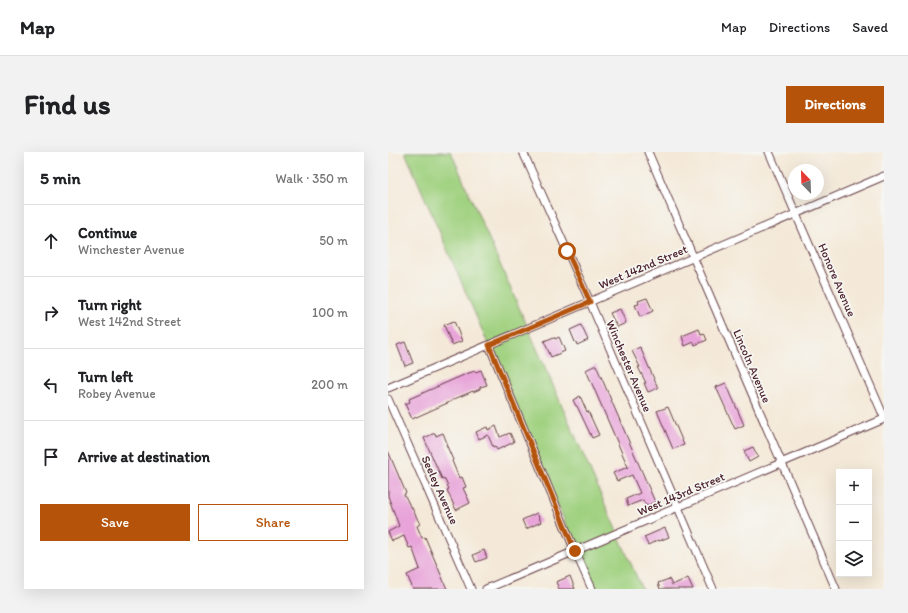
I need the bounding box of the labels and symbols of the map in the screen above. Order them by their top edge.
north arrow [788,164,824,200]
street label: Honore Avenue [815,241,859,319]
route start [558,242,576,260]
street label: West 142nd Street [596,242,690,292]
street label: Winchester Avenue [603,318,655,414]
street label: Lincoln Avenue [730,327,774,405]
street label: Seeley Avenue [419,453,461,527]
street label: West 143rd Street [635,469,727,519]
route end [566,542,584,560]

